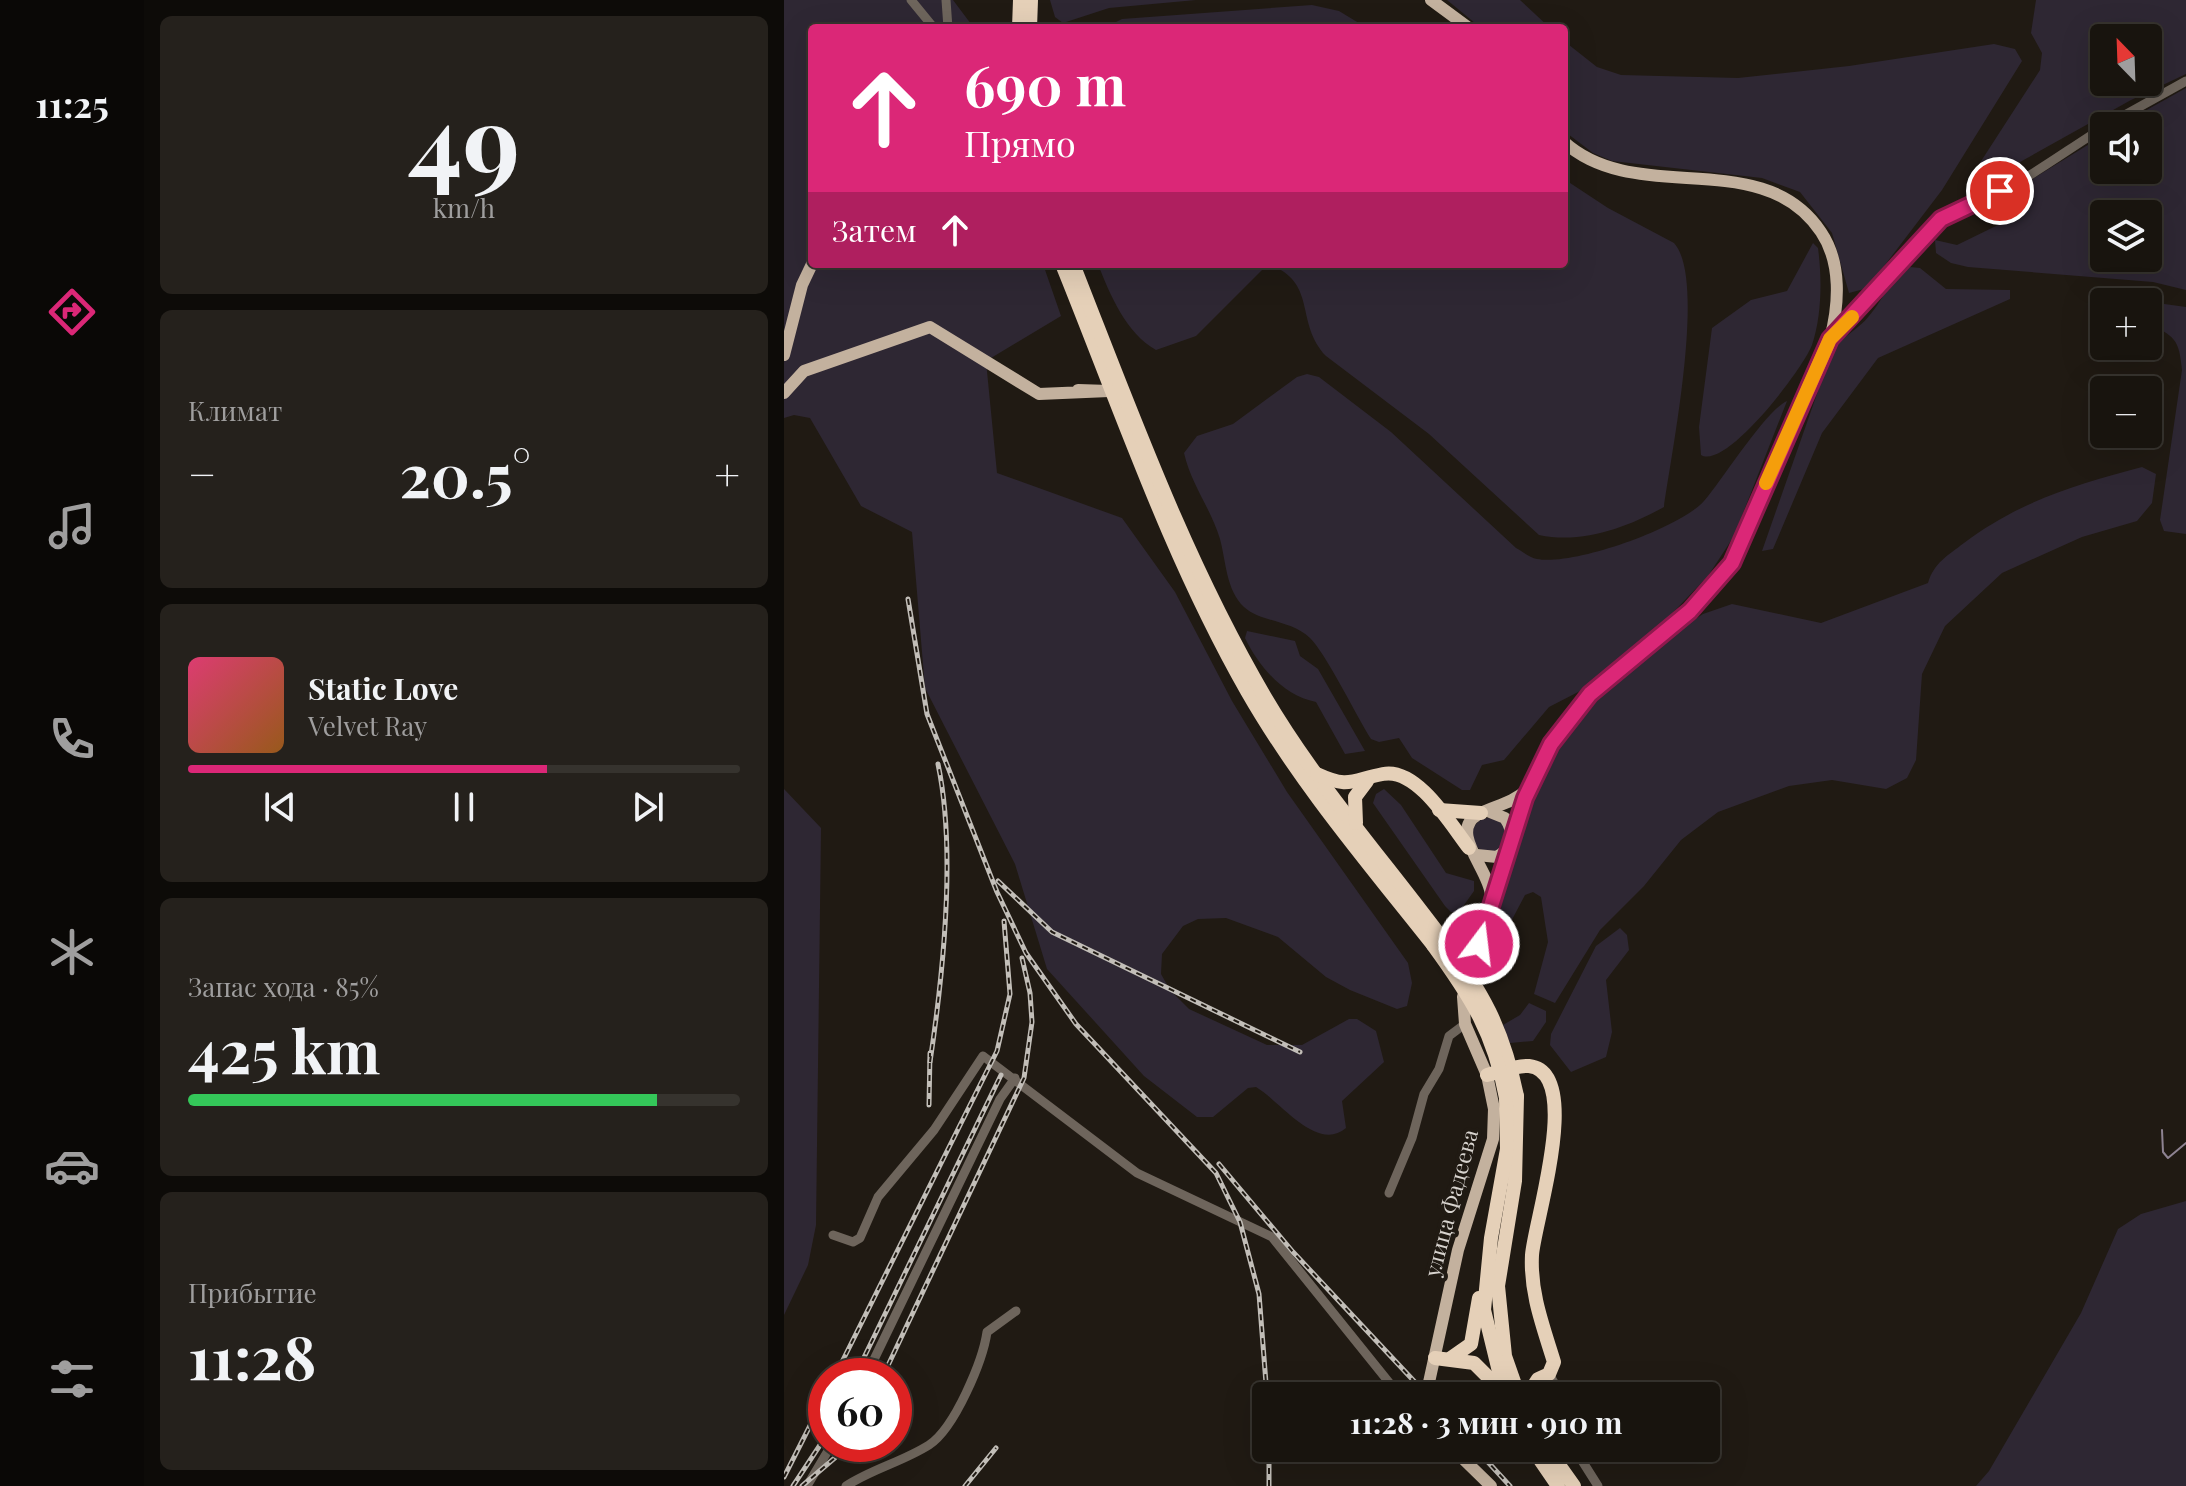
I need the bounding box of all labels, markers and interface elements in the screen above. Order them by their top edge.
north arrow [2090,24,2162,96]
map controls [2090,24,2162,448]
text: 690 m [964,46,1126,121]
icon: ahead [832,56,936,160]
text: 49 [408,68,520,207]
text: 11:25 [35,79,109,127]
button: sound [2090,112,2162,184]
text: Прямо [964,118,1076,166]
pin [1966,157,2034,225]
icon: arrive [1978,169,2022,213]
text: km/h [433,190,495,225]
button: layers [2090,200,2162,272]
icon: ahead [933,208,977,252]
text: Затем [832,210,917,250]
icon: directions [44,284,100,340]
button: + [2090,288,2162,360]
button: − [2090,376,2162,448]
text: Климат [188,393,282,428]
text: 20.5° [400,433,531,513]
text: − [188,443,216,502]
text: + [714,443,740,502]
icon: music [44,498,100,554]
text: Static Love [308,668,458,708]
text: Velvet Ray [308,708,427,743]
icon: phone [44,711,100,767]
icon: previous [258,785,302,829]
icon: pause [442,785,486,829]
icon: next [626,785,670,829]
position arrow [1437,902,1521,986]
icon: climate [44,924,100,980]
text: Запас хода · 85% [188,969,379,1004]
text: 425 km [188,1009,380,1089]
street label: улица Фадеева [1416,1126,1484,1281]
icon: car [44,1138,100,1194]
text: Прибытие [188,1275,317,1310]
text: 11:28 [188,1315,316,1395]
icon: filters [44,1351,100,1407]
speed limit sign: 60 [808,1358,912,1462]
text: 11:28 · 3 мин · 910 m [1350,1402,1622,1442]

